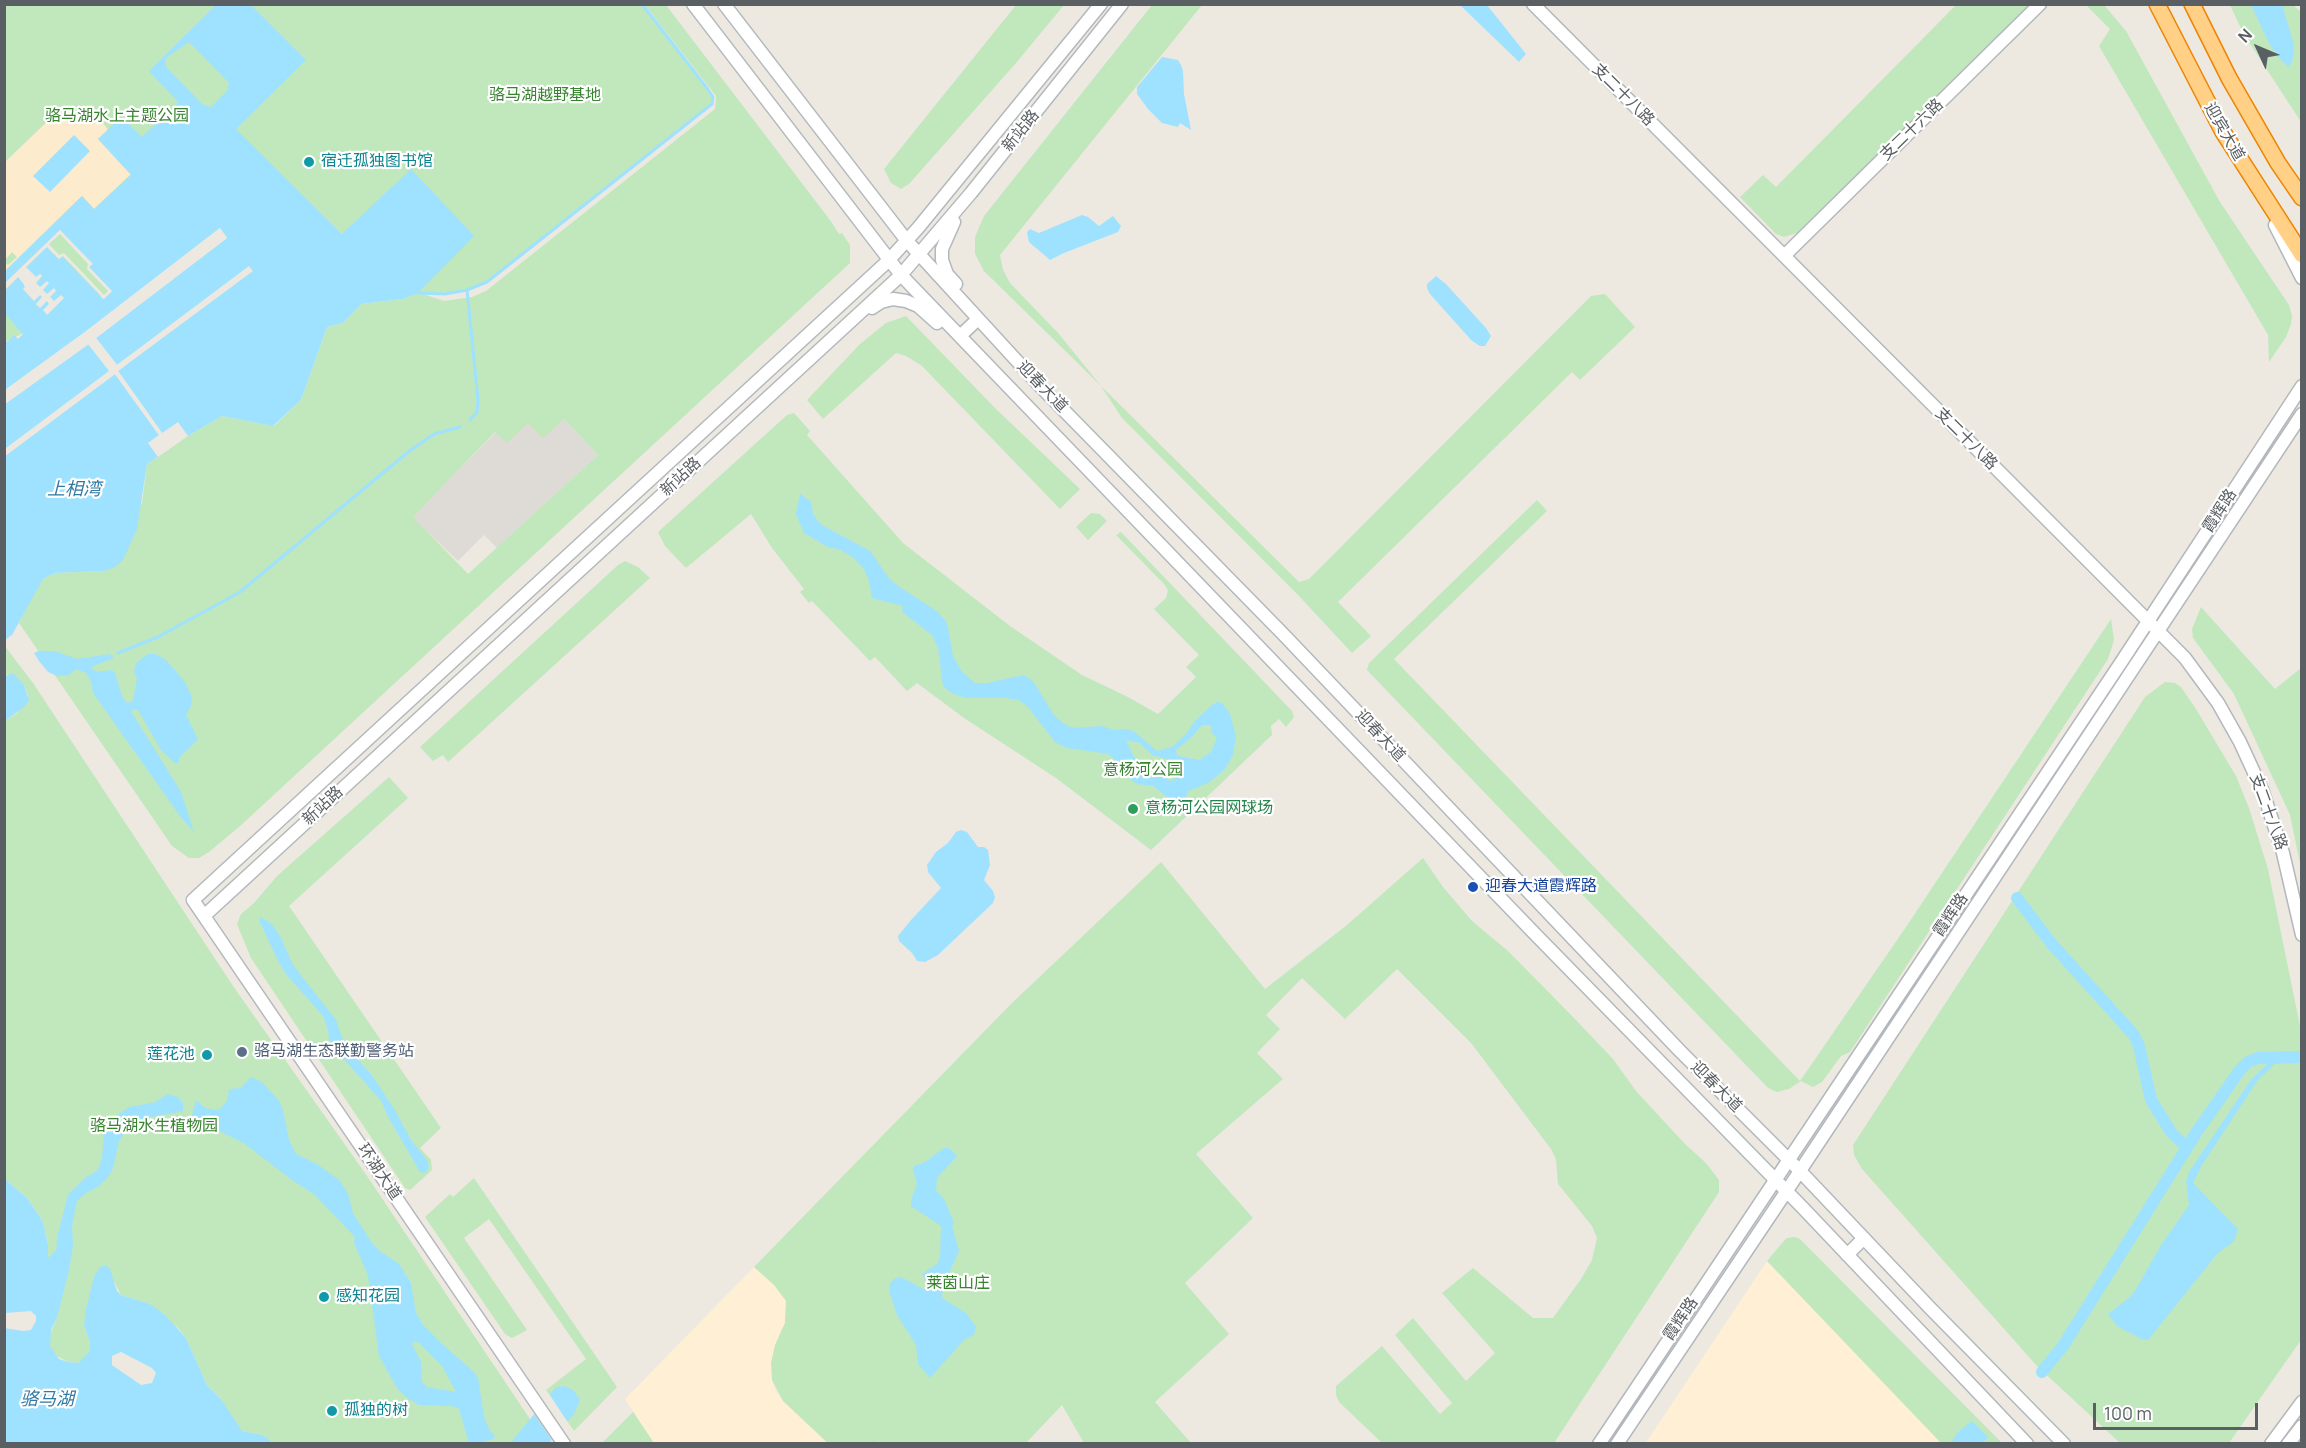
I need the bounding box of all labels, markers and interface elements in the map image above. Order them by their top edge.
north arrow [2228,18,2288,78]
text: N [2233,24,2257,47]
street label: 支二十八路 [1588,60,1658,130]
park label: 骆马湖越野基地 [489,86,601,106]
street label: 支二十六路 [1877,95,1947,165]
street label: 迎宾大道 [2200,99,2248,165]
street label: 新站路 [998,106,1044,156]
park label: 骆马湖水上主题公园 [45,107,189,127]
place label: 宿迁孤独图书馆 [321,152,433,172]
marker: 宿迁孤独图书馆 [302,155,316,169]
street label: 迎春大道 [1013,357,1071,417]
street label: 支二十八路 [1931,404,2001,474]
street label: 新站路 [657,454,705,500]
water label: 上相湾 [47,479,101,501]
street label: 霞辉路 [2199,486,2241,536]
street label: 迎春大道 [1351,706,1409,766]
park label: 意杨河公园 [1103,761,1183,781]
street label: 支二十八路 [2245,771,2291,853]
street label: 新站路 [299,783,347,829]
place label: 意杨河公园网球场 [1145,799,1273,819]
marker: 意杨河公园网球场 [1126,802,1140,816]
place label: 迎春大道霞辉路 [1485,877,1597,897]
marker: 迎春大道霞辉路 [1466,880,1480,894]
street label: 霞辉路 [1930,890,1972,940]
place label: 骆马湖生态联勤警务站 [254,1042,414,1062]
place label: 莲花池 [147,1045,195,1065]
marker: 骆马湖生态联勤警务站 [235,1045,249,1059]
marker: 莲花池 [200,1048,214,1062]
street label: 迎春大道 [1687,1058,1745,1116]
park label: 骆马湖水生植物园 [90,1117,218,1137]
street label: 环湖大道 [353,1140,405,1204]
park label: 莱茵山庄 [926,1274,990,1294]
place label: 感知花园 [336,1287,400,1307]
marker: 感知花园 [317,1290,331,1304]
street label: 霞辉路 [1660,1294,1702,1344]
water label: 骆马湖 [20,1389,74,1411]
scale bar [2096,1391,2261,1429]
place label: 孤独的树 [344,1401,408,1421]
text: 100 m [2104,1401,2152,1425]
marker: 孤独的树 [325,1404,339,1418]

